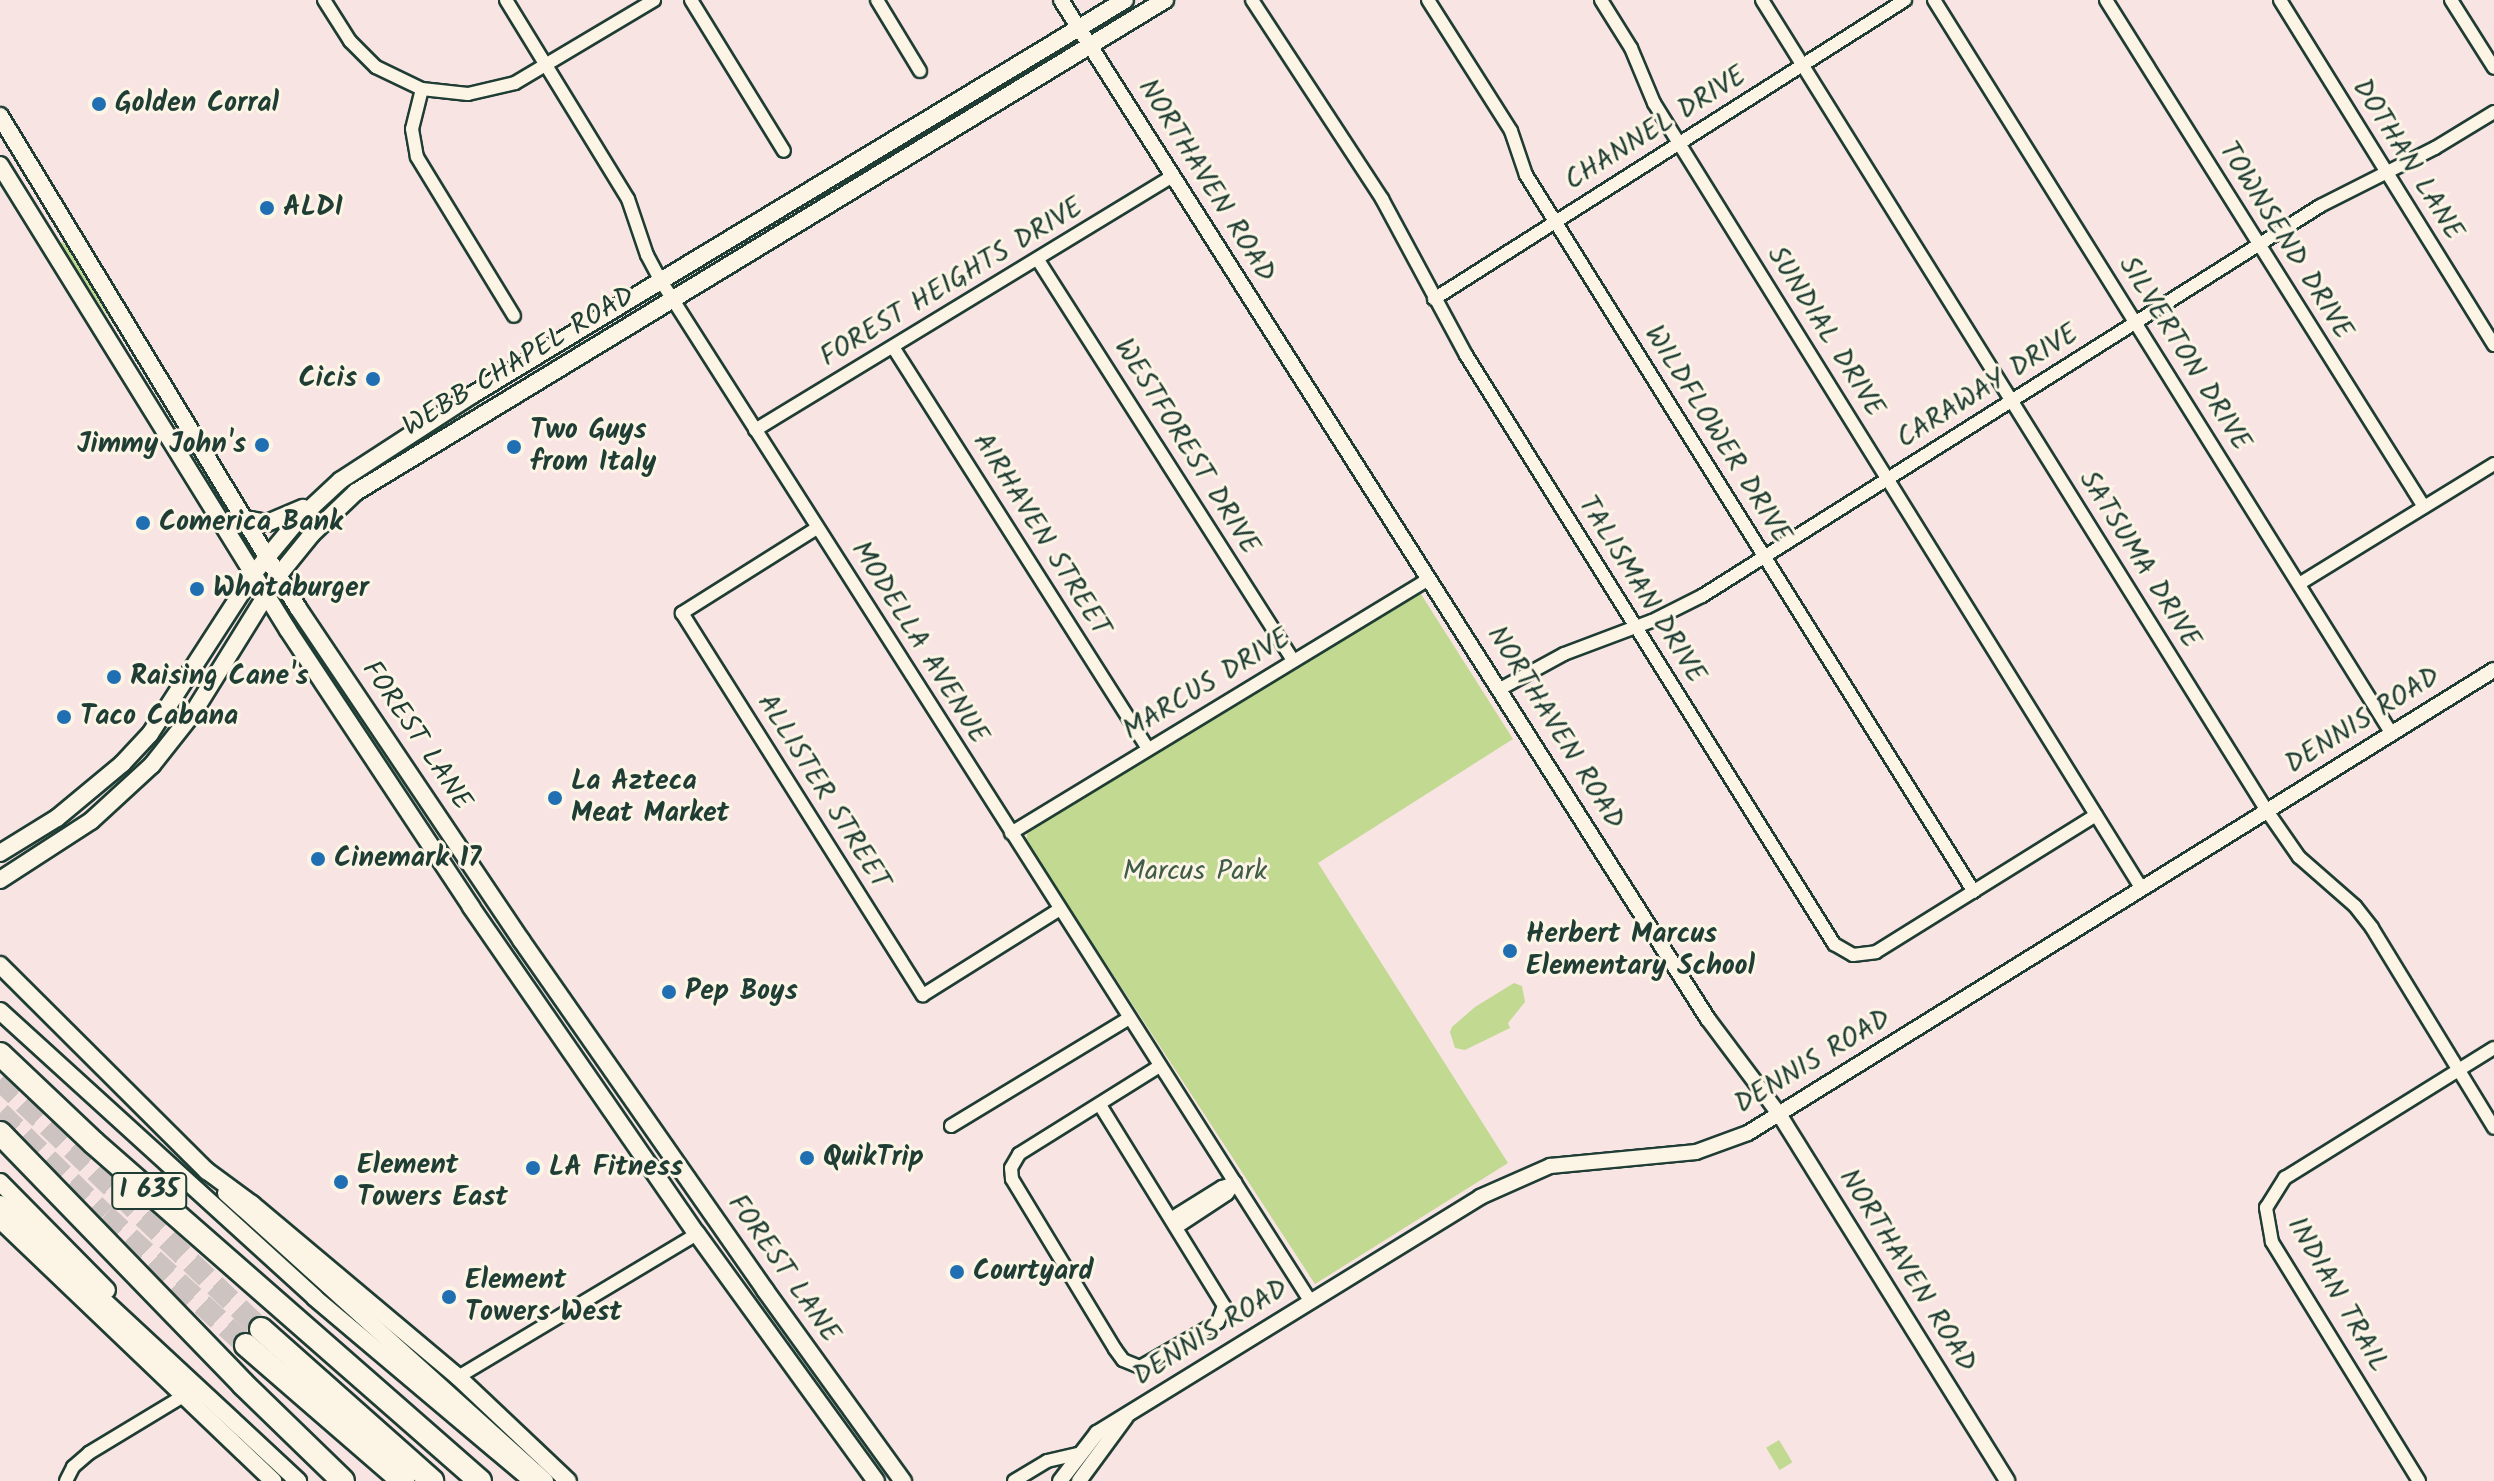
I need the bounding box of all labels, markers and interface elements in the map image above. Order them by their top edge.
street label: CHANNEL DRIVE [1559,60,1753,198]
street label: NORTHAVEN ROAD [1130,73,1282,289]
street label: DOTHAN LANE [2344,73,2470,247]
place label: Golden Corral [115,87,279,121]
marker: Golden Corral [90,95,108,113]
street label: TOWNSEND DRIVE [2211,136,2359,346]
place label: ALDI [283,191,343,225]
street label: FOREST HEIGHTS DRIVE [814,191,1090,375]
marker: ALDI [258,199,276,217]
street label: SUNDIAL DRIVE [1759,240,1891,424]
street label: SILVERTON DRIVE [2111,250,2257,458]
street label: WEBB CHAPEL ROAD [397,280,641,444]
street label: CARAWAY DRIVE [1891,318,2085,456]
street label: WILDFLOWER DRIVE [1636,320,1798,550]
street label: WESTFOREST DRIVE [1106,333,1266,561]
place label: Cicis [298,362,357,396]
marker: Cicis [364,370,382,388]
place label: Two Guys from Italy [530,414,656,480]
street label: AIRHAVEN STREET [965,427,1117,643]
place label: Jimmy John's [77,428,246,462]
marker: Jimmy John's [253,436,271,454]
marker: Two Guys from Italy [505,438,523,456]
street label: SATSUMA DRIVE [2071,465,2207,655]
street label: TALISMAN DRIVE [1570,490,1712,690]
place label: Comerica Bank [159,506,343,540]
marker: Comerica Bank [134,514,152,532]
street label: MODELLA AVENUE [843,535,995,751]
place label: Whataburger [213,572,369,606]
marker: Whataburger [188,580,206,598]
street label: NORTHAVEN ROAD [1479,620,1631,836]
street label: MARCUS DRIVE [1117,622,1297,748]
street label: FOREST LANE [354,655,478,817]
place label: Raising Cane's [130,660,308,694]
street label: DENNIS ROAD [2280,660,2446,782]
marker: Raising Cane's [105,668,123,686]
street label: ALLISTER STREET [749,688,897,896]
place label: Taco Cabana [80,700,238,734]
marker: Taco Cabana [55,708,73,726]
place label: La Azteca Meat Market [571,765,729,831]
marker: La Azteca Meat Market [546,789,564,807]
place label: Cinemark 17 [334,842,481,876]
marker: Cinemark 17 [309,850,327,868]
park label: Marcus Park [1123,855,1267,889]
place label: Herbert Marcus Elementary School [1526,918,1755,984]
marker: Herbert Marcus Elementary School [1501,942,1519,960]
place label: Pep Boys [685,975,798,1009]
marker: Pep Boys [660,983,678,1001]
street label: DENNIS ROAD [1729,1002,1897,1122]
place label: QuikTrip [823,1141,924,1175]
place label: Element Towers East [357,1149,508,1215]
marker: QuikTrip [798,1149,816,1167]
place label: LA Fitness [549,1151,683,1185]
marker: LA Fitness [524,1159,542,1177]
street label: NORTHAVEN ROAD [1831,1163,1983,1379]
road number: I 635 [111,1169,187,1213]
marker: Element Towers East [332,1173,350,1191]
street label: FOREST LANE [720,1188,846,1350]
street label: INDIAN TRAIL [2279,1211,2395,1379]
place label: Courtyard [973,1255,1093,1289]
marker: Courtyard [948,1263,966,1281]
place label: Element Towers West [465,1264,622,1330]
street label: DENNIS ROAD [1128,1272,1294,1394]
marker: Element Towers West [440,1288,458,1306]

